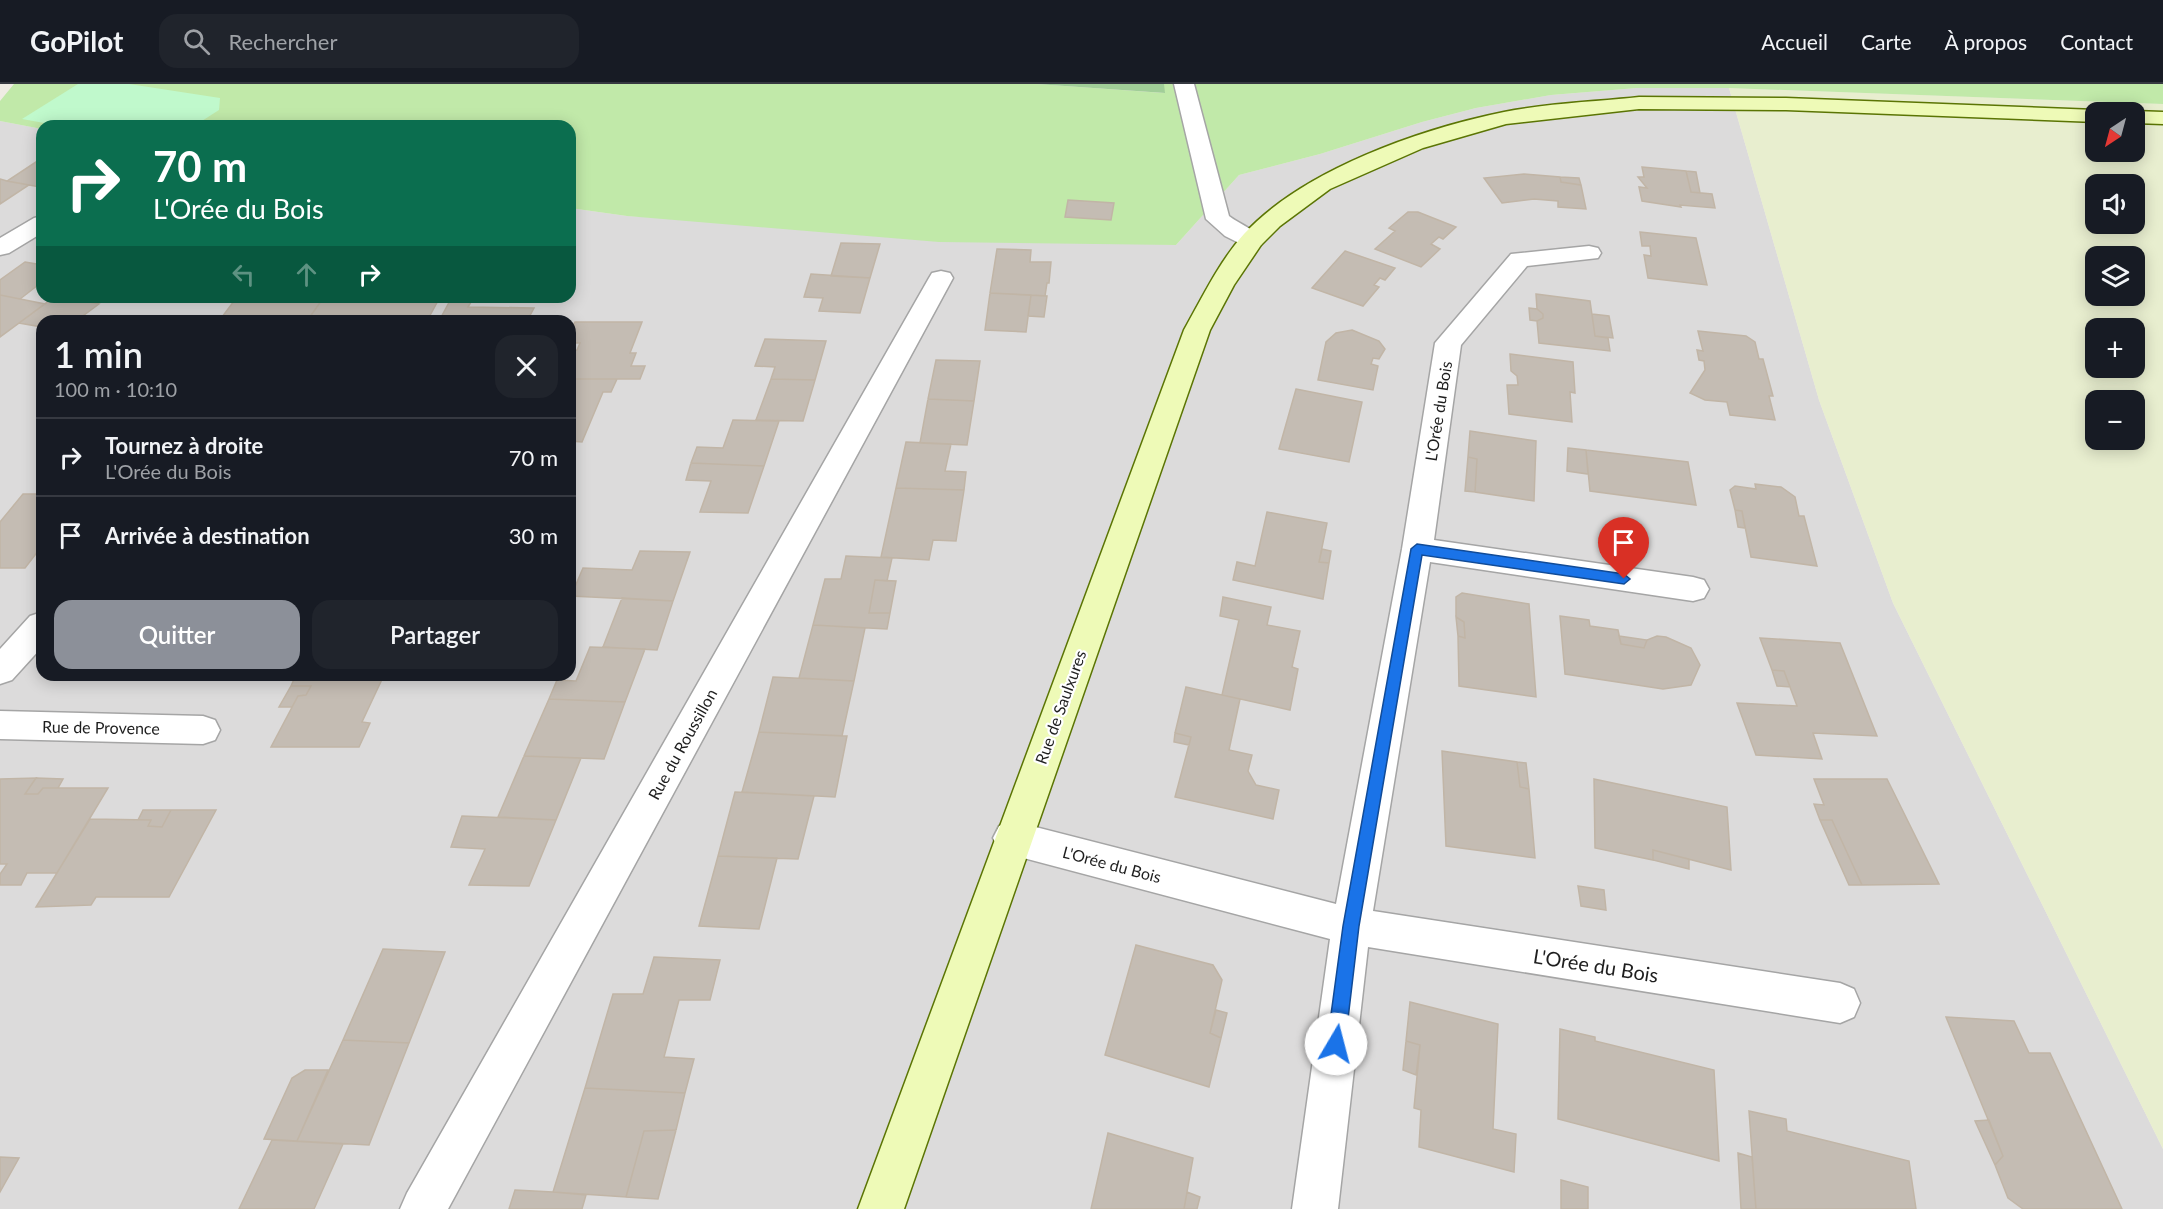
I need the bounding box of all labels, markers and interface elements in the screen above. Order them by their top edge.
search box [159,14,579,68]
text: GoPilot [30,24,123,58]
icon: search [180,25,213,58]
text: Rechercher [228,28,337,55]
text: Accueil [1761,29,1828,54]
text: Carte [1861,29,1912,54]
text: À propos [1945,29,2027,54]
text: Contact [2060,29,2133,54]
north arrow [2085,102,2145,162]
map controls [2085,102,2145,450]
text: 70 m [153,141,247,191]
icon: right [54,144,132,222]
button: sound [2085,174,2145,234]
text: L'Orée du Bois [153,192,324,225]
button: layers [2085,246,2145,306]
icon: left [227,258,260,291]
icon: ahead [290,258,323,291]
icon: right [353,258,386,291]
button: + [2085,318,2145,378]
text: 1 min [54,332,143,376]
button: close [495,335,558,398]
street label: L'Orée du Bois [1421,360,1455,462]
text: 100 m · 10:10 [54,377,177,401]
button: − [2085,390,2145,450]
text: Tournez à droite [105,432,263,459]
icon: right [54,441,87,474]
text: 70 m [509,444,558,471]
text: L'Orée du Bois [105,459,231,483]
pin [1598,517,1649,579]
icon: arrive [54,519,87,552]
text: Arrivée à destination [105,522,310,549]
text: 30 m [509,522,558,549]
icon: arrive [1607,526,1640,559]
button: Quitter [54,600,300,669]
button: Partager [312,600,558,669]
street label: Rue de Saulxures [1031,647,1089,766]
street label: Rue du Roussillon [644,685,720,803]
street label: Rue de Provence [42,716,160,738]
street label: L'Orée du Bois [1061,842,1163,886]
street label: L'Orée du Bois [1532,943,1660,987]
position arrow [1304,1012,1368,1076]

